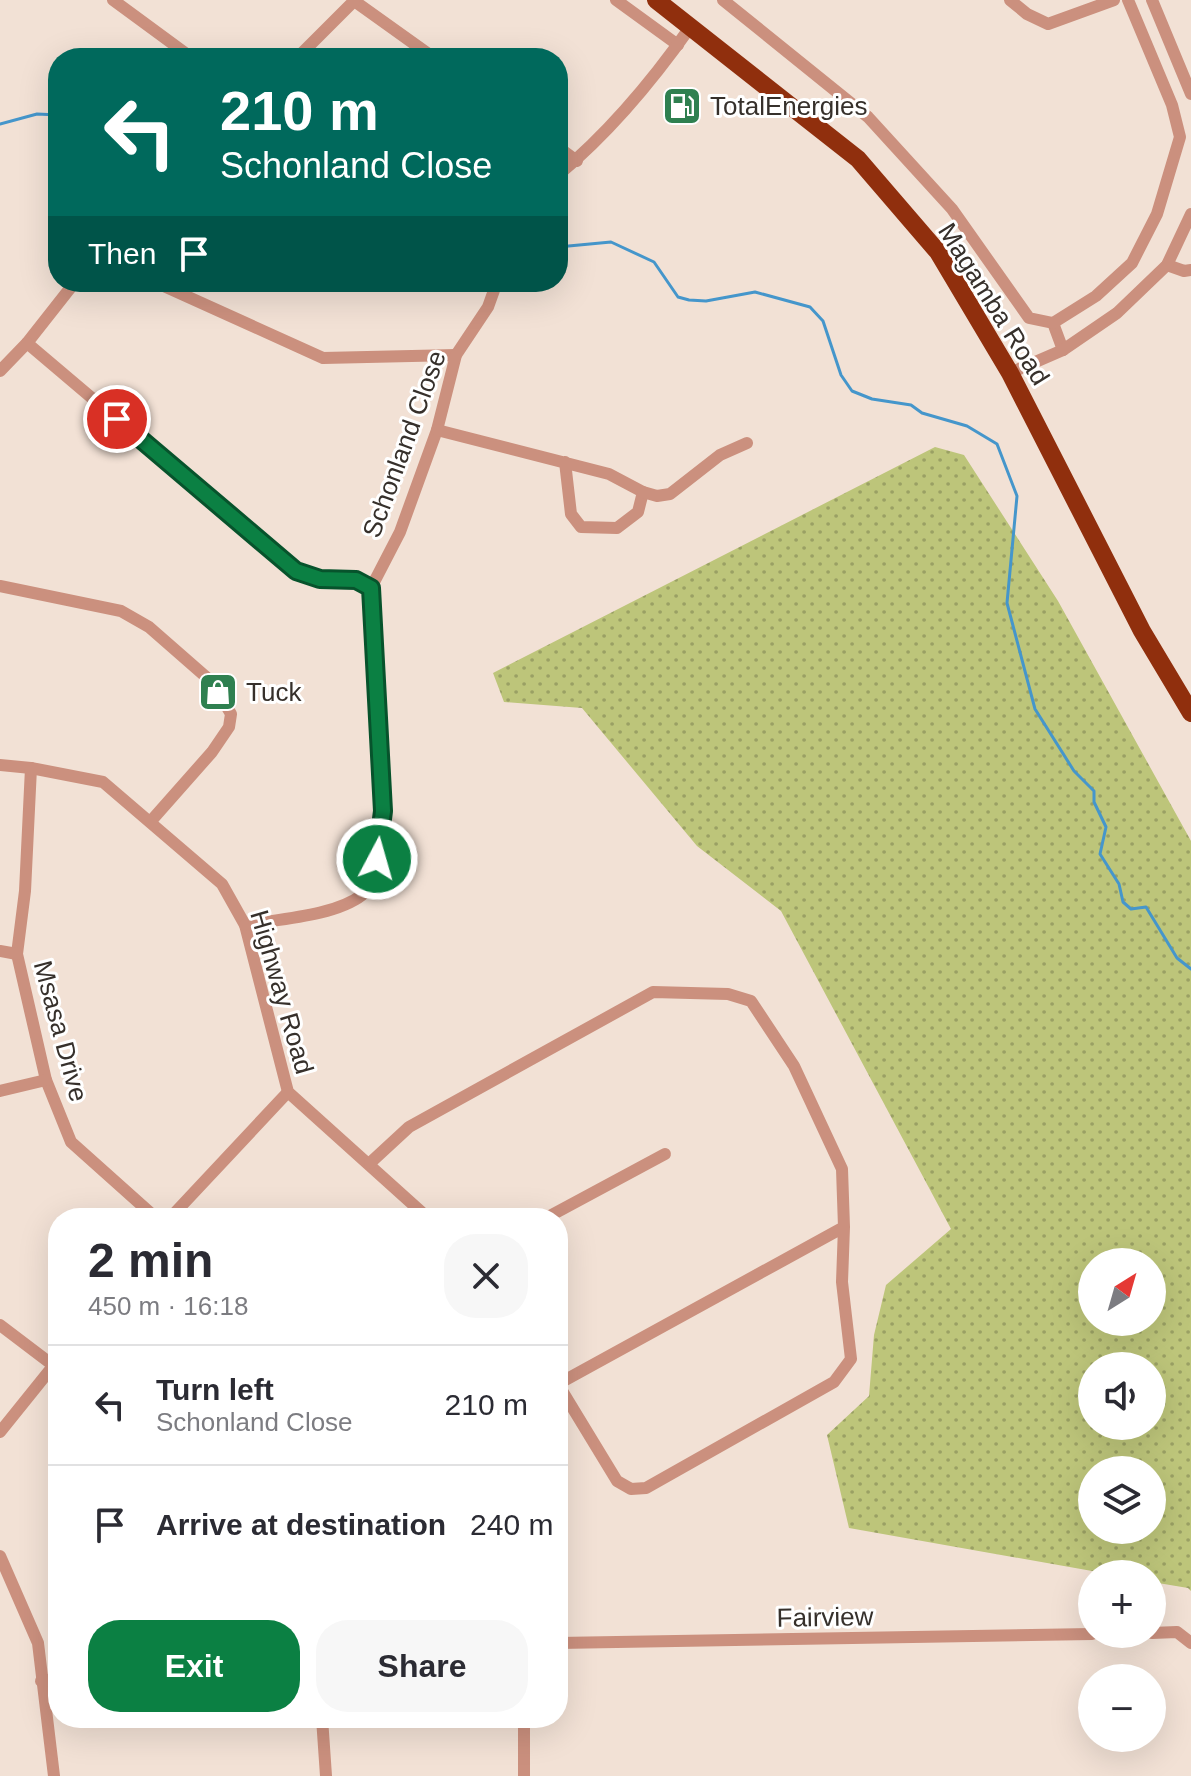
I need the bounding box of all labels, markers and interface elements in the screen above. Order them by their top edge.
text: 210 m [220,79,379,142]
icon: left [88,80,192,184]
fuel station icon: TotalEnergies [661,85,703,127]
place label: TotalEnergies [710,91,868,121]
text: Schonland Close [220,145,492,186]
street label: Magamba Road [932,218,1056,390]
icon: arrive [172,232,216,276]
text: Then [88,237,156,270]
street label: Schonland Close [356,347,452,541]
pin [83,385,151,453]
icon: arrive [95,397,139,441]
shop icon: Tuck [197,671,239,713]
place label: Tuck [246,677,302,707]
position arrow [335,817,419,901]
street label: Highway Road [244,907,320,1077]
street label: Msasa Drive [28,957,94,1105]
text: 2 min [88,1234,213,1287]
button: close [444,1234,528,1318]
north arrow [1078,1248,1166,1336]
map controls [1078,1248,1166,1752]
text: 450 m · 16:18 [88,1291,248,1321]
button: sound [1078,1352,1166,1440]
text: Turn left [156,1373,274,1406]
icon: left [88,1383,132,1427]
text: 210 m [445,1388,528,1421]
text: Schonland Close [156,1407,353,1437]
button: layers [1078,1456,1166,1544]
icon: arrive [88,1503,132,1547]
text: Arrive at destination [156,1508,446,1541]
text: 240 m [470,1508,553,1541]
button: + [1078,1560,1166,1648]
street label: Fairview [776,1601,874,1633]
button: Exit [88,1620,300,1712]
button: Share [316,1620,528,1712]
button: − [1078,1664,1166,1752]

